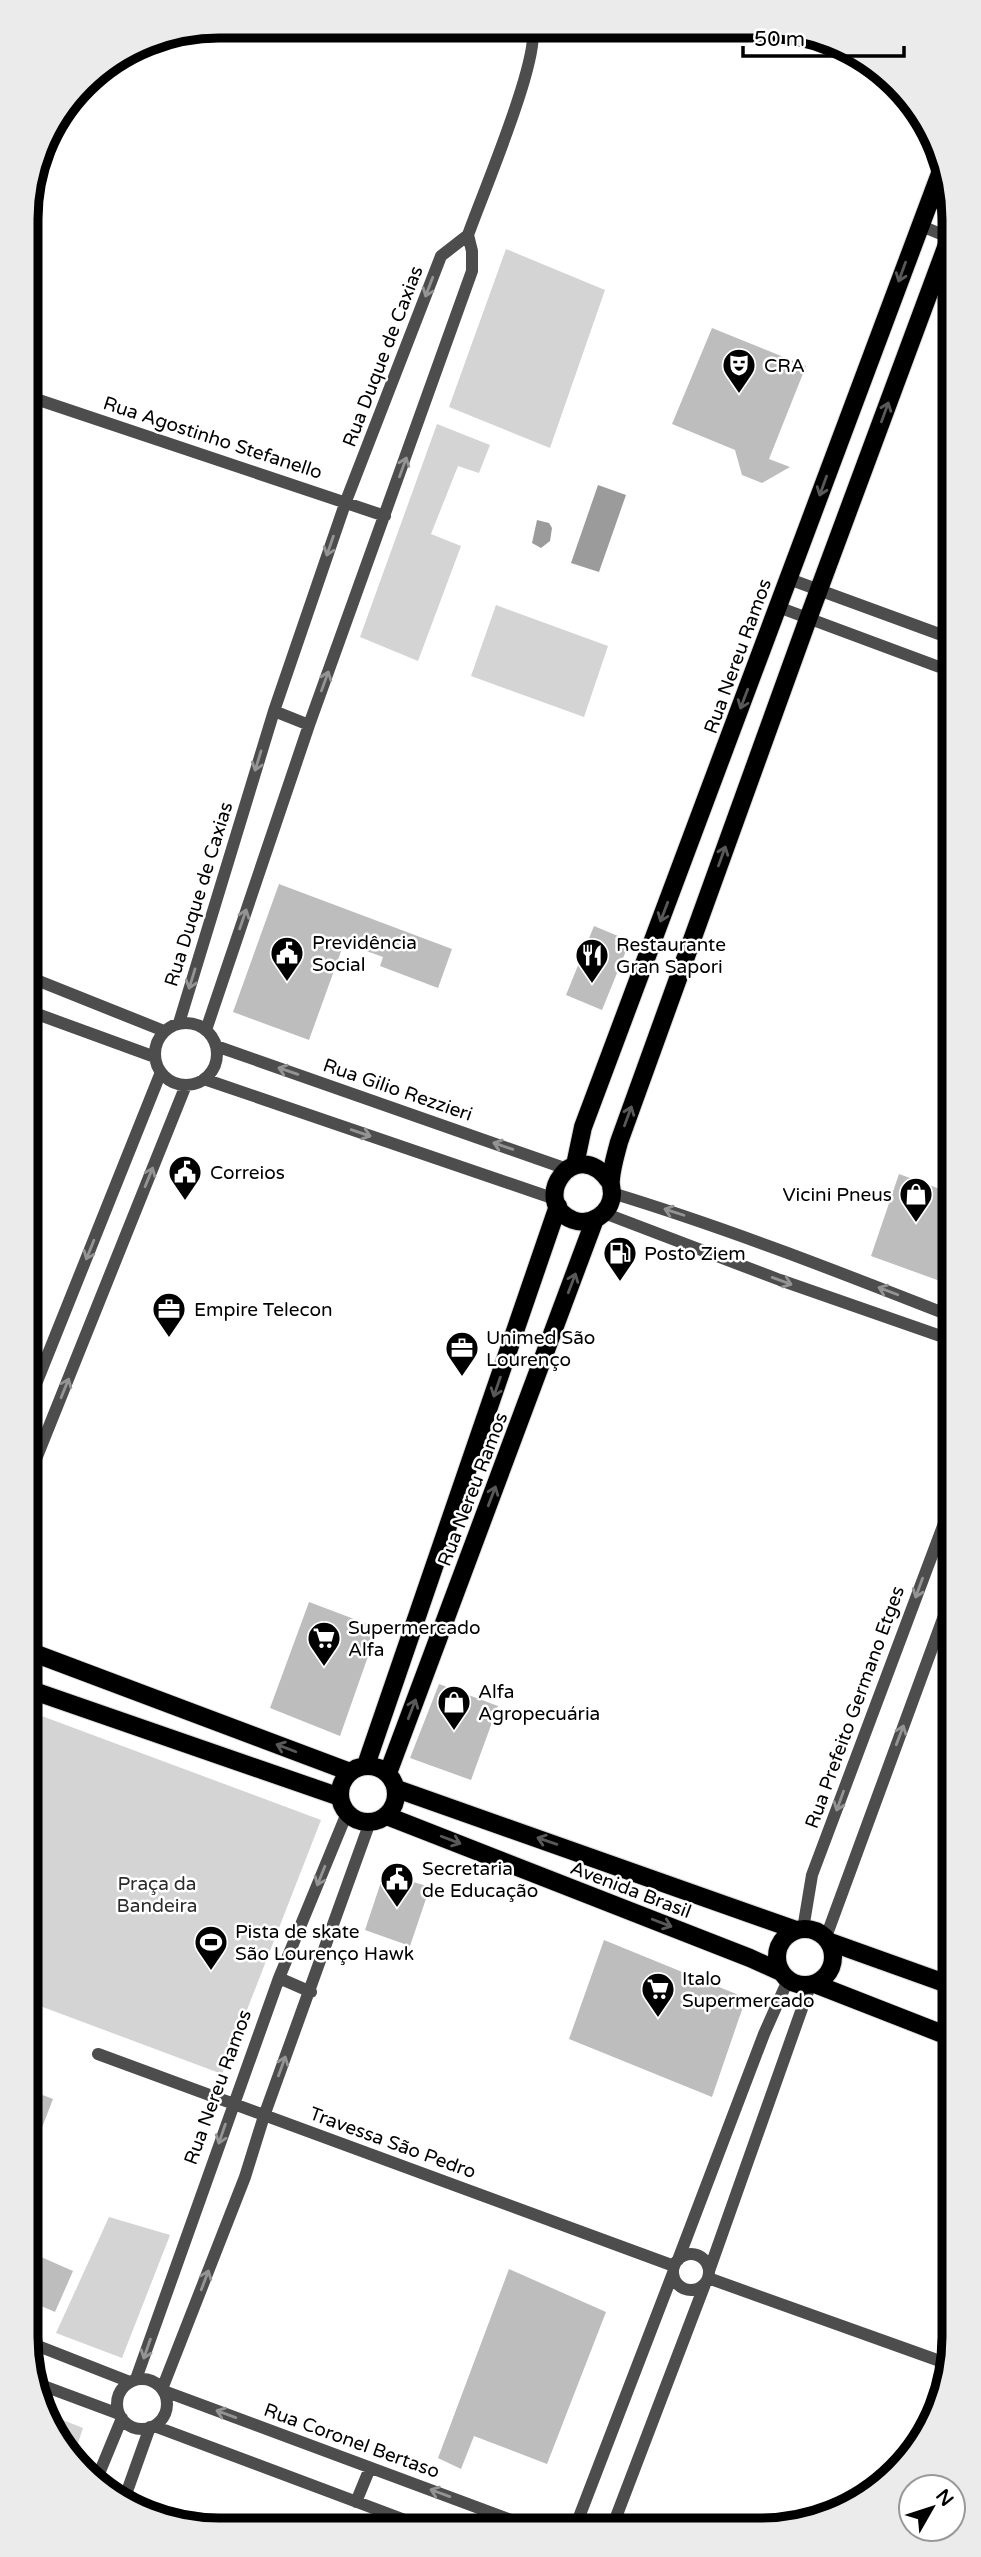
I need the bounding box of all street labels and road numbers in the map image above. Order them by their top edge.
street label: Rua Duque de Caxias [338,263,428,450]
street label: Rua Agostinho Stefanello [100,392,325,484]
street label: Rua Nereu Ramos [700,576,776,737]
street label: Rua Duque de Caxias [160,799,238,989]
street label: Rua Gilio Rezzieri [320,1054,475,1126]
street label: Rua Nereu Ramos [433,1409,512,1569]
street label: Rua Prefeito Germano Etges [801,1583,909,1832]
street label: Avenida Brasil [567,1857,694,1923]
street label: Rua Nereu Ramos [180,2007,256,2168]
street label: Travessa São Pedro [306,2103,479,2183]
street label: Rua Coronel Bertaso [261,2399,443,2483]

